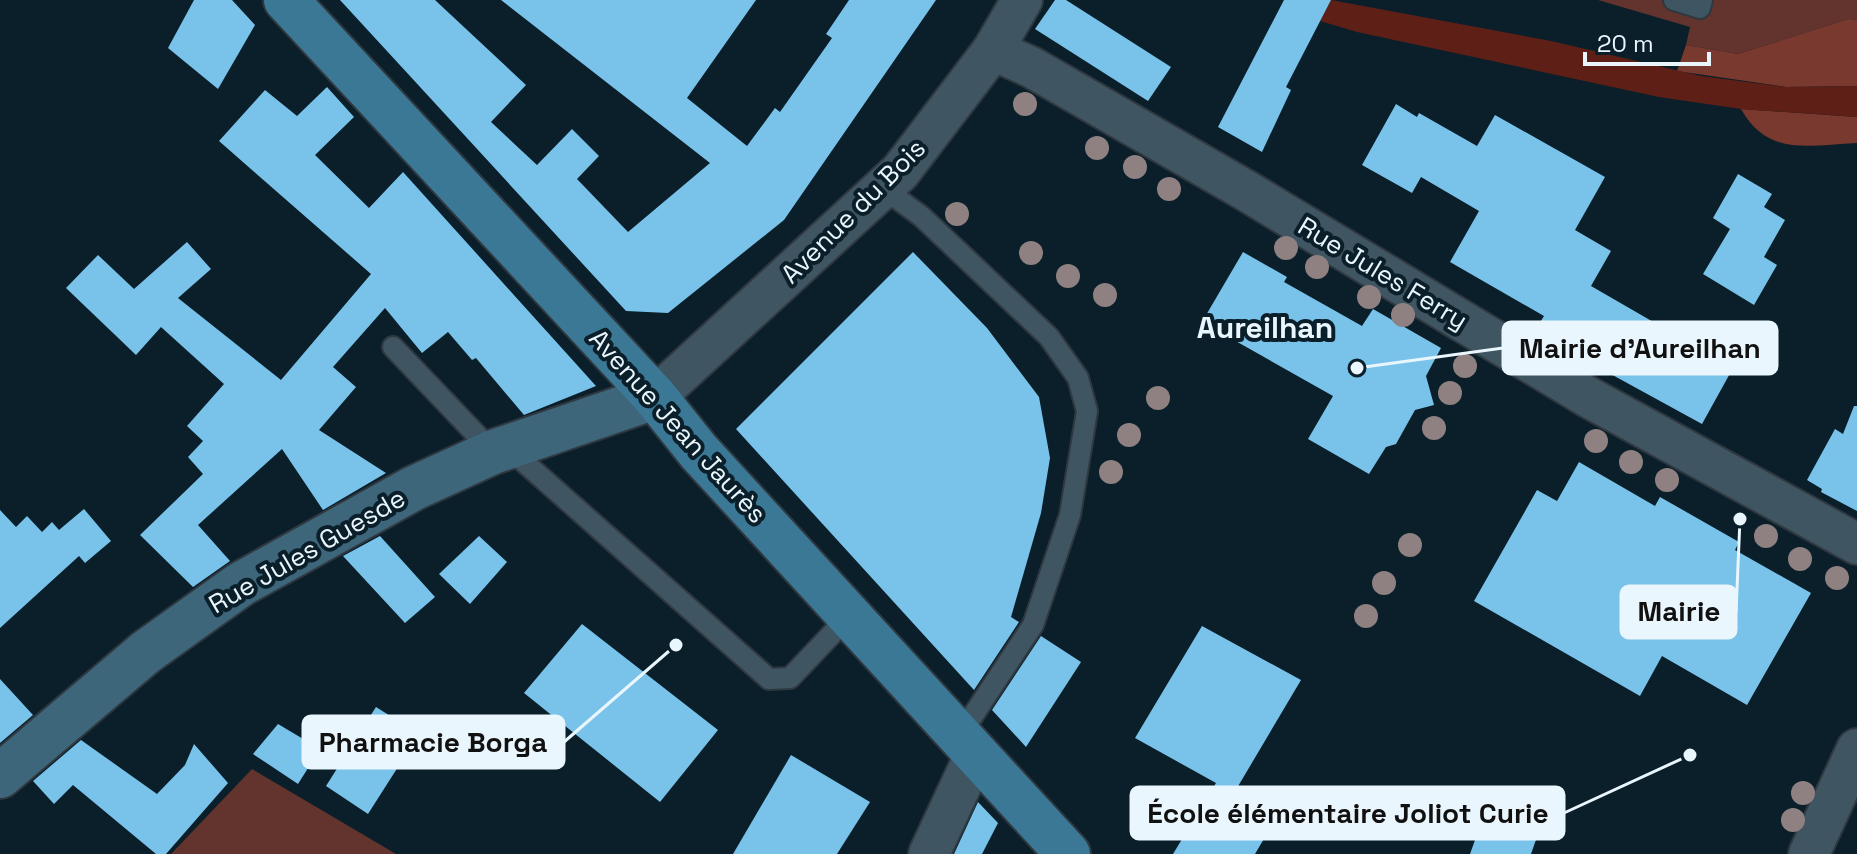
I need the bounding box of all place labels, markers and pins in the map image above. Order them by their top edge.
callout: Mairie d'Aureilhan [1503,322,1777,374]
callout: Mairie [1621,586,1736,638]
callout: Pharmacie Borga [303,716,564,768]
callout: École élémentaire Joliot Curie [1131,787,1564,839]

